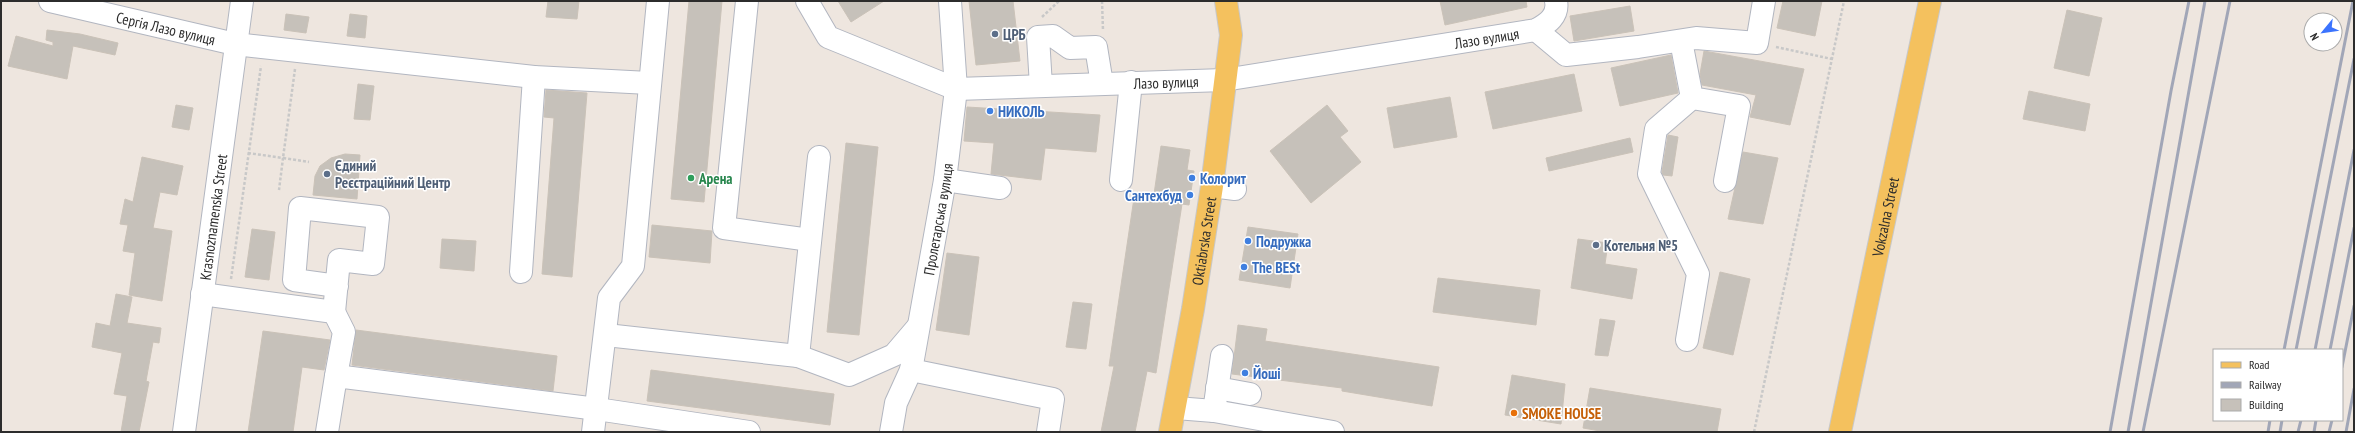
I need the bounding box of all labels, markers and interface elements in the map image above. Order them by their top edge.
street label: Сергія Лазо вулиця [115,7,217,49]
north arrow [2303,12,2343,52]
street label: Лазо вулиця [1452,23,1521,53]
place label: ЦРБ [1003,25,1026,44]
marker: ЦРБ [990,29,1000,39]
text: N [2307,31,2322,43]
street label: Лазо вулиця [1132,71,1199,93]
place label: НИКОЛЬ [998,102,1045,121]
marker: НИКОЛЬ [985,106,995,116]
street label: Krasnoznamenska Street [195,153,231,281]
place label: Єдиний Реєстраційний Центр [335,156,451,192]
street label: Пролетарська вулиця [919,162,956,276]
marker: Єдиний Реєстраційний Центр [322,169,332,179]
place label: Арена [698,169,733,188]
place label: Колорит [1200,169,1247,188]
marker: Арена [686,173,696,183]
marker: Колорит [1187,173,1197,183]
street label: Vokzalna Street [1867,175,1902,259]
place label: Сантехбуд [1125,186,1182,205]
marker: Сантехбуд [1185,190,1195,200]
street label: Oktiabrska Street [1187,195,1220,287]
place label: Подружка [1256,232,1311,251]
marker: Подружка [1243,236,1253,246]
place label: Котельня №5 [1604,236,1678,255]
marker: Котельня №5 [1591,240,1601,250]
place label: The BESt [1252,258,1301,277]
marker: The BESt [1239,262,1249,272]
legend [2213,349,2343,421]
text: Road [2249,357,2269,372]
place label: Йоші [1253,364,1281,383]
marker: Йоші [1240,368,1250,378]
text: Railway [2249,377,2282,392]
text: Building [2249,397,2284,412]
place label: SMOKE HOUSE [1522,404,1601,423]
marker: SMOKE HOUSE [1509,408,1519,418]

